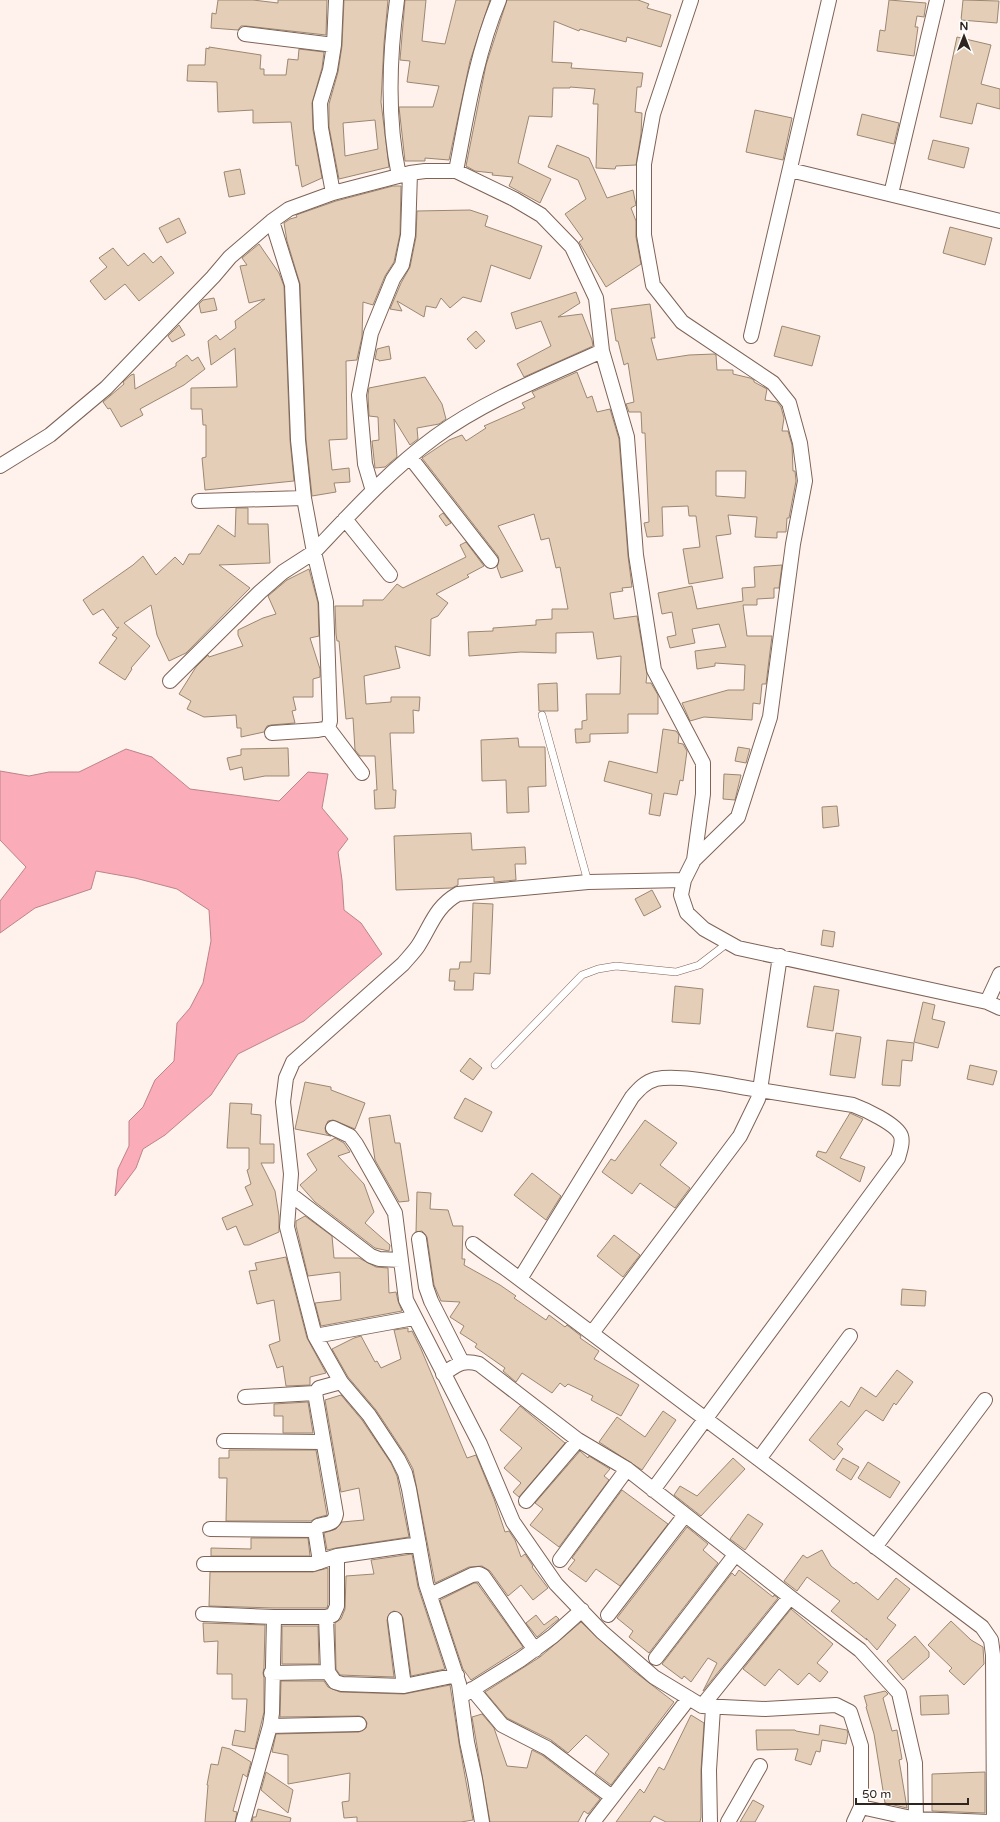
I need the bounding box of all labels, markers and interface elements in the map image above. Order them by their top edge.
north arrow [944,16,984,56]
text: N [960,20,968,33]
scale bar [856,1780,968,1806]
text: 50 m [862,1787,891,1801]

